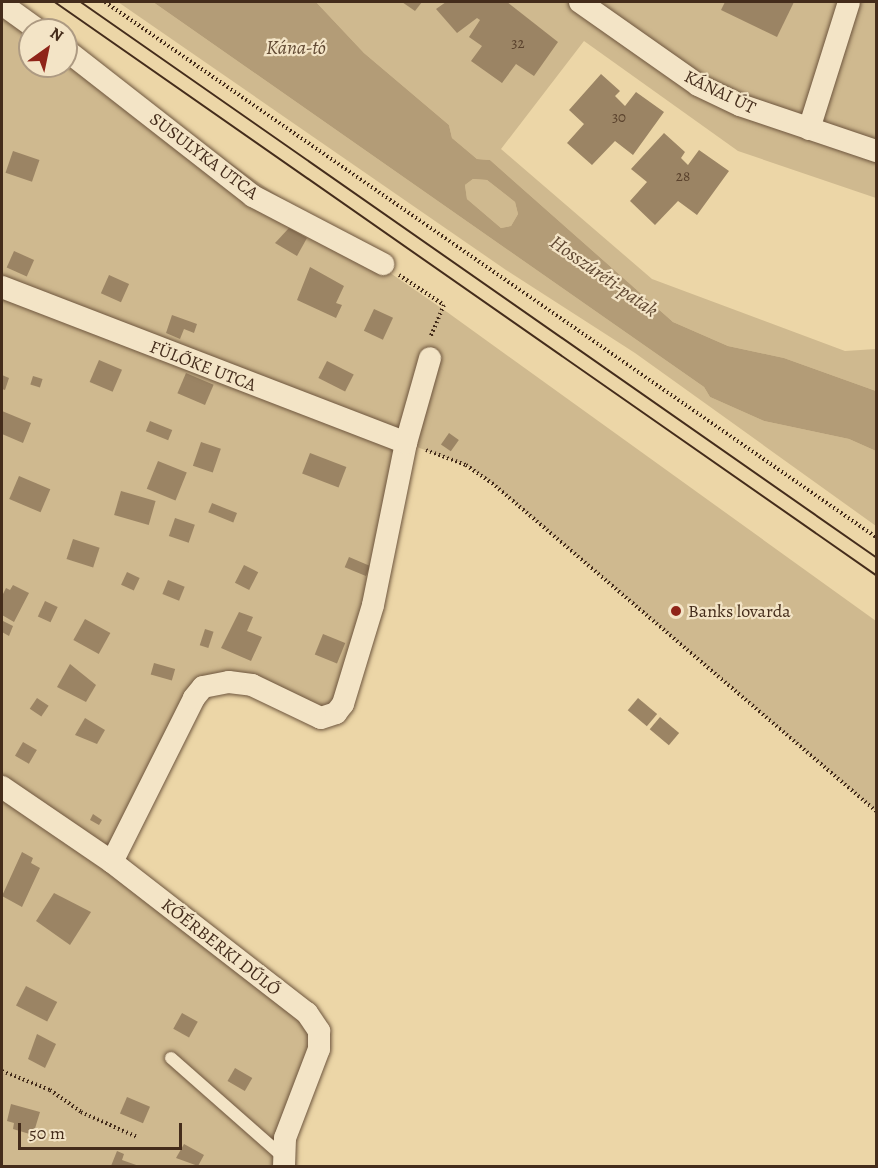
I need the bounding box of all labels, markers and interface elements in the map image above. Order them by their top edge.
north arrow [18,18,78,78]
text: N [46,22,68,47]
water label: Kána-tó [266,35,326,59]
house number: 32 [511,35,525,53]
street label: KÁNAI ÚT [681,65,759,119]
street label: SUSULYKA UTCA [145,108,263,204]
house number: 30 [612,109,626,127]
house number: 28 [676,168,690,186]
water label: Hosszúréti-patak [545,230,663,322]
street label: FÜLŐKE UTCA [147,336,259,396]
place label: Banks lovarda [688,600,791,622]
marker: Banks lovarda [669,604,683,618]
street label: KŐÉRBERKI DŰLŐ [157,894,285,1000]
scale bar [21,1111,184,1149]
text: 50 m [29,1121,65,1145]

